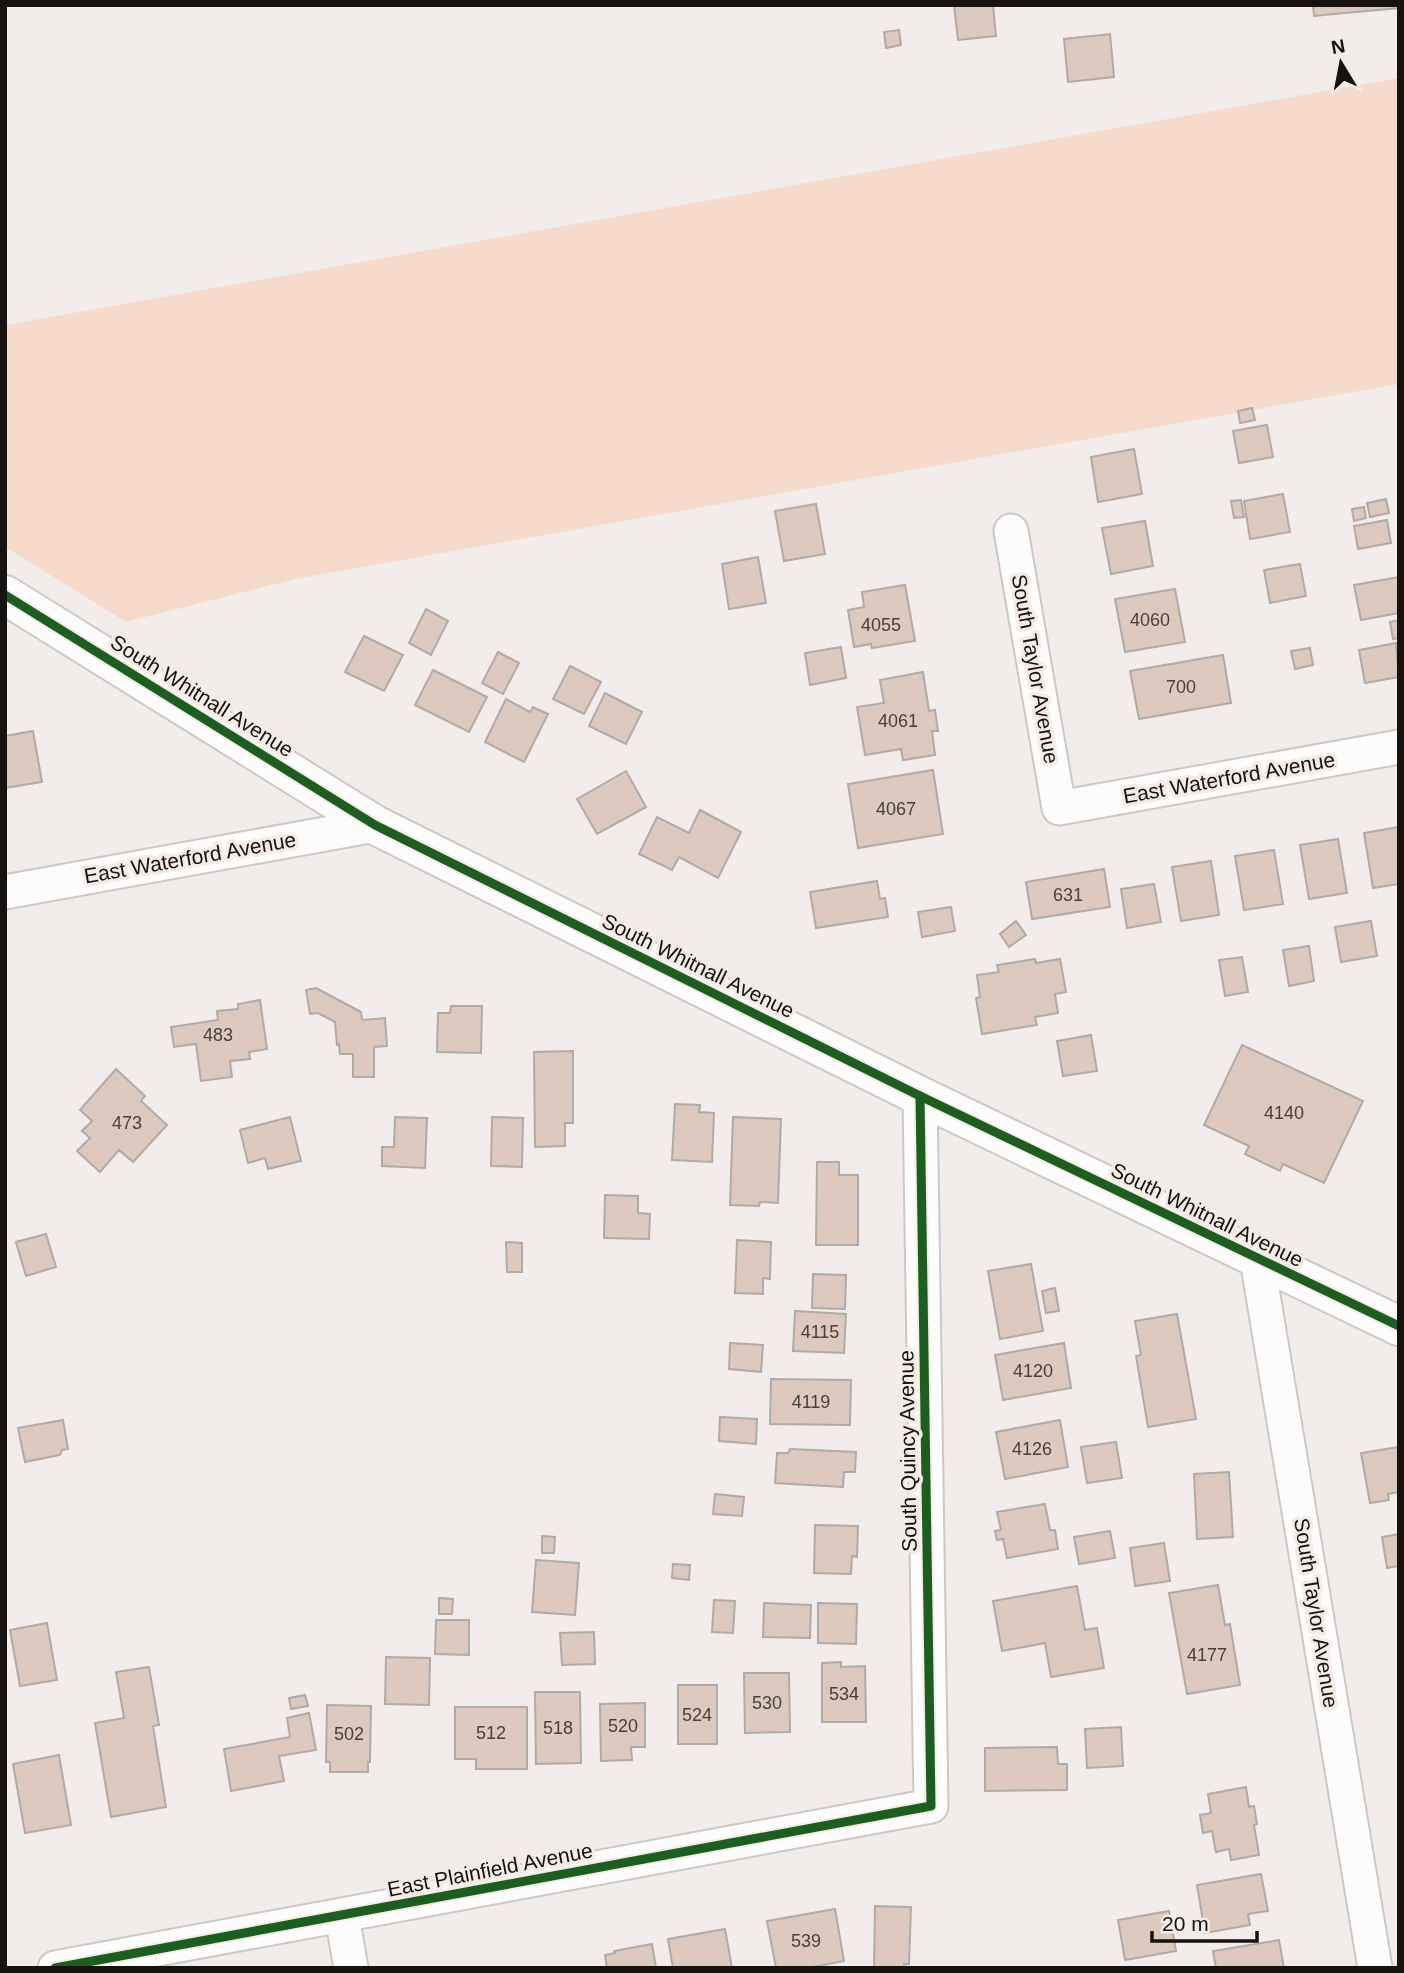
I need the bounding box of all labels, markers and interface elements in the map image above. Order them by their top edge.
north arrow [1306,28,1376,98]
text: N [1330,35,1347,58]
street label: South Taylor Avenue [1008,572,1063,765]
house number: 4060 [1130,610,1170,630]
house number: 4055 [861,615,901,635]
street label: South Whitnall Avenue [107,630,298,761]
house number: 700 [1166,677,1196,697]
house number: 4061 [878,711,918,731]
street label: East Waterford Avenue [1121,748,1337,807]
house number: 4067 [876,799,916,819]
street label: East Waterford Avenue [82,828,298,887]
house number: 631 [1053,885,1083,905]
street label: South Whitnall Avenue [598,909,798,1022]
house number: 483 [203,1025,233,1045]
house number: 4140 [1264,1103,1304,1123]
house number: 473 [112,1113,142,1133]
street label: South Whitnall Avenue [1107,1158,1307,1271]
house number: 4115 [801,1322,839,1342]
street label: South Quincy Avenue [894,1350,921,1552]
house number: 4120 [1013,1361,1053,1381]
house number: 4119 [792,1392,830,1412]
house number: 4126 [1012,1439,1052,1459]
street label: South Taylor Avenue [1290,1516,1343,1709]
house number: 4177 [1187,1645,1227,1665]
house number: 534 [829,1684,859,1704]
house number: 530 [752,1693,782,1713]
house number: 524 [682,1705,712,1725]
house number: 520 [608,1716,638,1736]
house number: 518 [543,1718,573,1738]
house number: 512 [476,1723,506,1743]
house number: 502 [334,1724,364,1744]
street label: East Plainfield Avenue [385,1838,594,1901]
scale bar [1152,1899,1257,1943]
text: 20 m [1162,1912,1209,1935]
house number: 539 [791,1931,821,1951]

